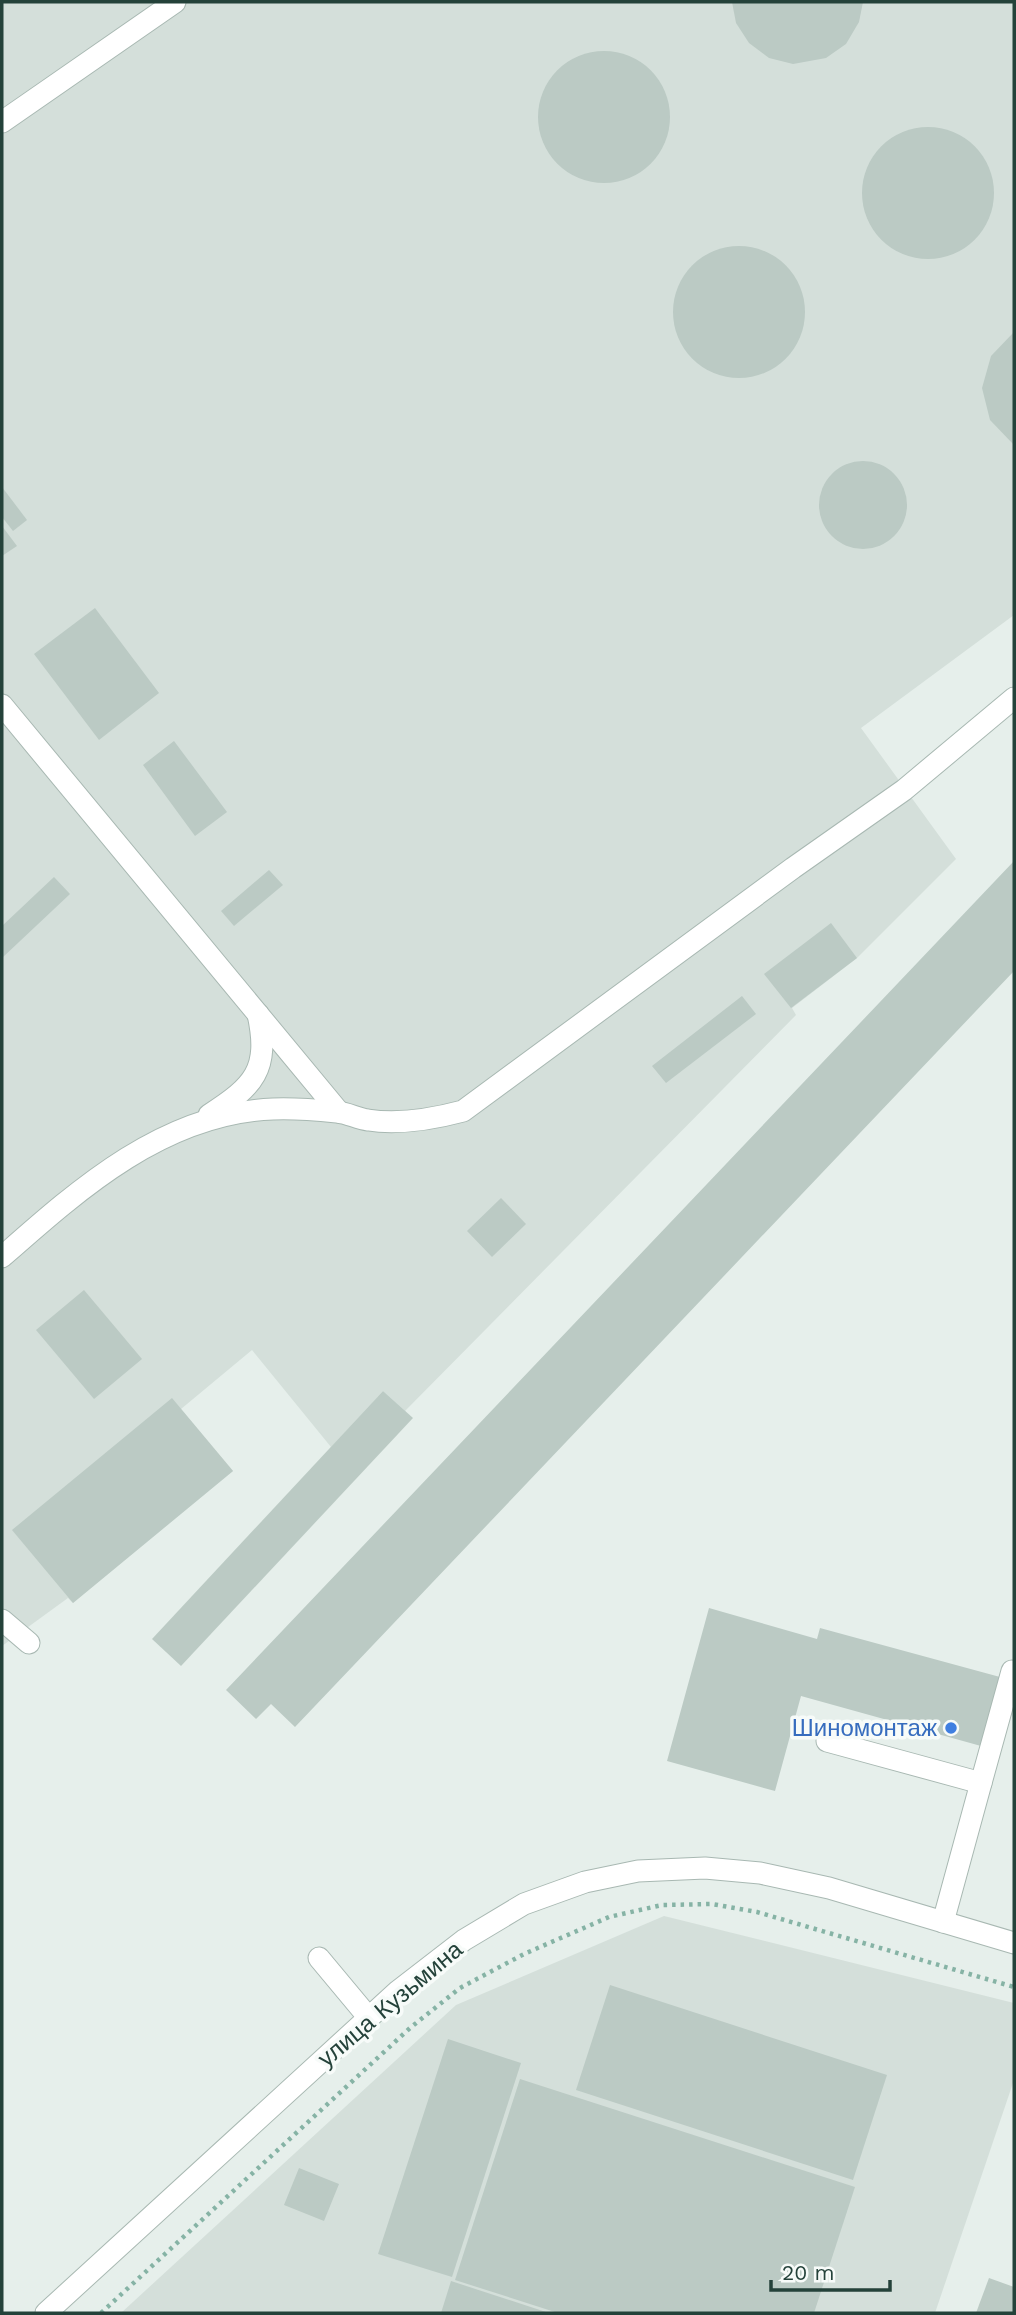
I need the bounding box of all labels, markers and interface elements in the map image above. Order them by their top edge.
place label: Шиномонтаж [792,1714,937,1742]
marker: Шиномонтаж [943,1720,959,1736]
street label: улица Кузьмина [312,1935,468,2073]
scale bar [771,2248,890,2292]
text: 20 m [782,2260,834,2285]

